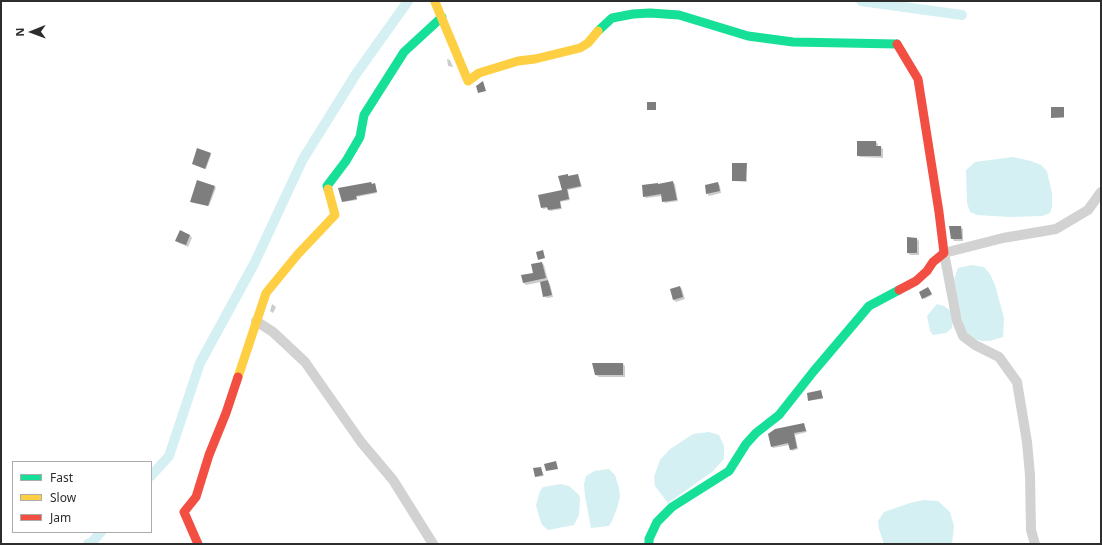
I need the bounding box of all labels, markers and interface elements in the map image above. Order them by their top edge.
north arrow [12,12,52,52]
text: N [12,28,27,37]
legend [12,461,152,533]
text: Fast [50,469,73,486]
text: Slow [50,489,76,506]
text: Jam [50,509,71,526]

